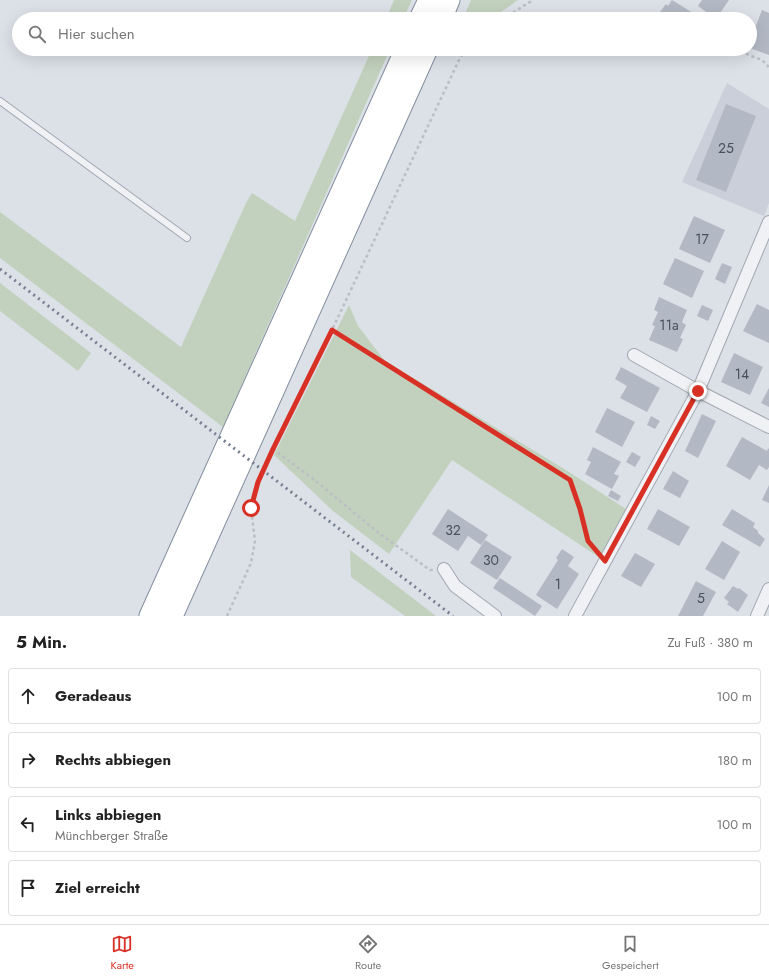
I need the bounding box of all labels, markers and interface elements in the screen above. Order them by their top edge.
search box [12,12,757,56]
icon: search [26,23,48,45]
text: Hier suchen [58,23,135,45]
house number: 25 [718,138,734,158]
house number: 17 [695,229,709,249]
house number: 11a [659,315,679,335]
house number: 14 [735,364,749,384]
route end [689,382,707,400]
route start [242,499,260,517]
house number: 32 [445,520,461,540]
house number: 30 [483,550,499,570]
house number: 1 [555,574,561,594]
house number: 5 [697,588,705,608]
text: 5 Min. [16,630,67,654]
text: Zu Fuß · 380 m [667,633,753,652]
icon: ahead [17,685,39,707]
text: Geradeaus [55,685,131,707]
text: 100 m [717,687,752,706]
icon: right [17,749,39,771]
text: Rechts abbiegen [55,749,171,771]
text: 180 m [717,751,752,770]
text: Links abbiegen [55,804,161,826]
icon: left [17,813,39,835]
text: 100 m [717,815,752,834]
text: Münchberger Straße [55,826,168,845]
icon: arrive [17,877,39,899]
text: Ziel erreicht [55,877,140,899]
tab: Karte [110,933,134,973]
tab: Route [355,933,381,973]
tab: Gespeichert [602,933,659,973]

